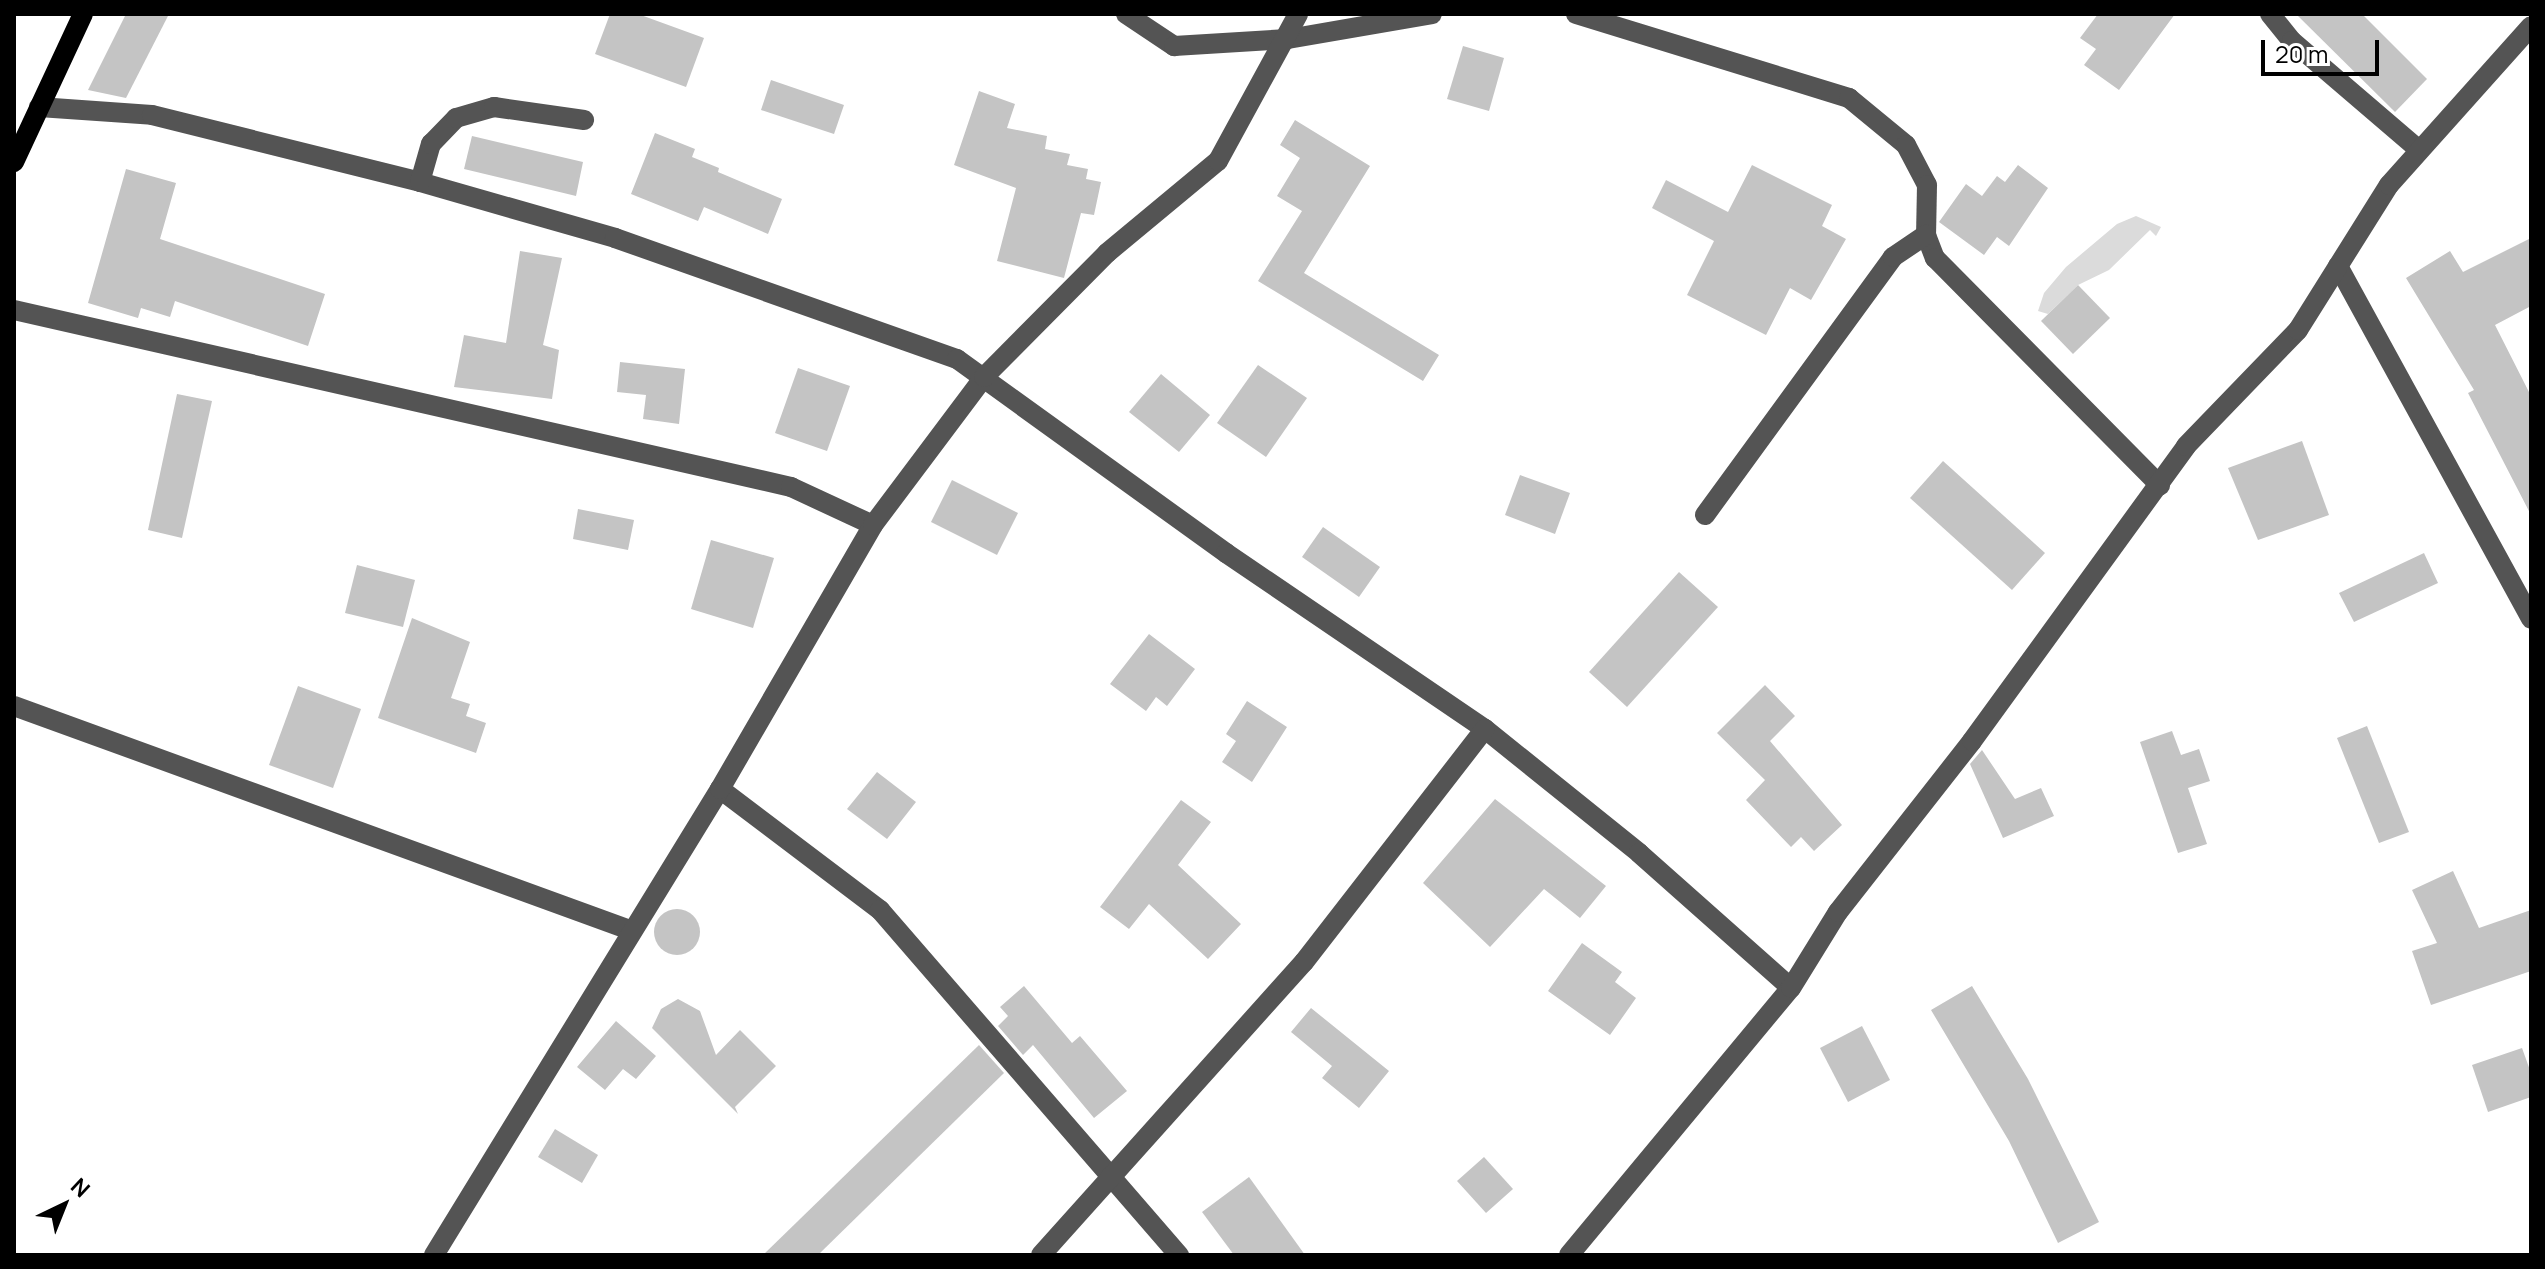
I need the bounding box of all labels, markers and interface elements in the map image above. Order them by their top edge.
scale bar [2265,24,2383,74]
text: 20 m [2275,37,2328,70]
north arrow [24,1165,104,1245]
text: N [64,1171,96,1204]

